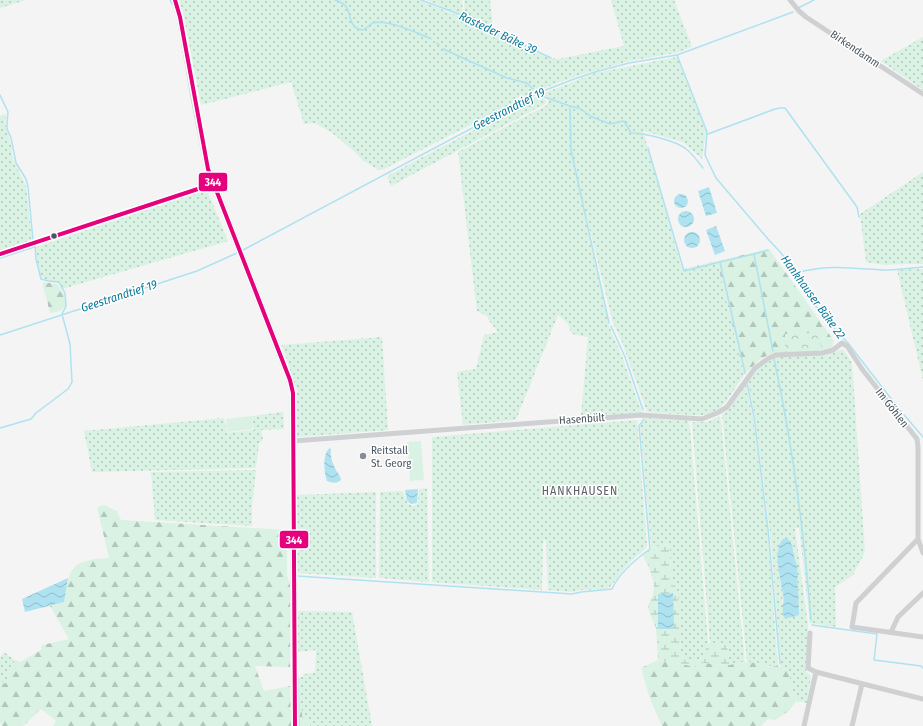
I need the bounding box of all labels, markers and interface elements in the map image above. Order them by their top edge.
water label: Rasteder Bäke 39 [457,9,539,57]
street label: Birkendamm [828,28,882,70]
water label: Geestrandtief 19 [471,85,548,133]
line badge: 344 [198,172,228,192]
text: 344 [204,176,222,189]
unlabelled marker [49,231,59,241]
water label: Hankhauser Bäke 22 [778,252,848,342]
water label: Geestrandtief 19 [79,277,159,315]
street label: Im Göhlen [873,386,911,430]
street label: Hasenbült [559,411,606,427]
place label: Reitstall St. Georg [371,444,412,470]
marker: Reitstall St. Georg [358,451,368,461]
district label: HANKHAUSEN [542,484,618,498]
line badge: 344 [279,530,309,549]
text: 344 [285,534,303,547]

